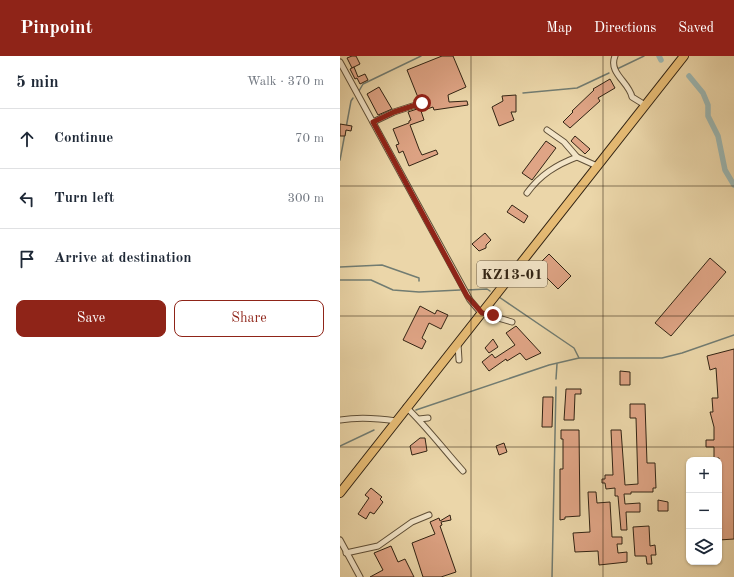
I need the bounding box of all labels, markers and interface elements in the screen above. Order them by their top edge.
text: Pinpoint [20,19,93,38]
text: Map [546,21,572,35]
text: Directions [594,21,656,35]
text: Saved [678,21,714,35]
text: 5 min [16,74,59,91]
text: Walk · 370 m [247,75,324,88]
route start [413,94,431,112]
icon: ahead [16,128,38,150]
text: Continue [54,131,113,146]
text: 70 m [295,132,324,145]
icon: left [16,188,38,210]
text: Turn left [54,191,114,206]
text: 300 m [287,192,324,205]
icon: arrive [16,248,38,270]
text: Arrive at destination [54,251,192,266]
road number: KZ13-01 [477,261,547,287]
button: Save [16,300,166,337]
button: Share [174,300,324,337]
route end [484,306,502,324]
map controls [686,457,722,565]
button: + [686,457,722,493]
button: − [686,493,722,529]
button: layers [686,529,722,565]

